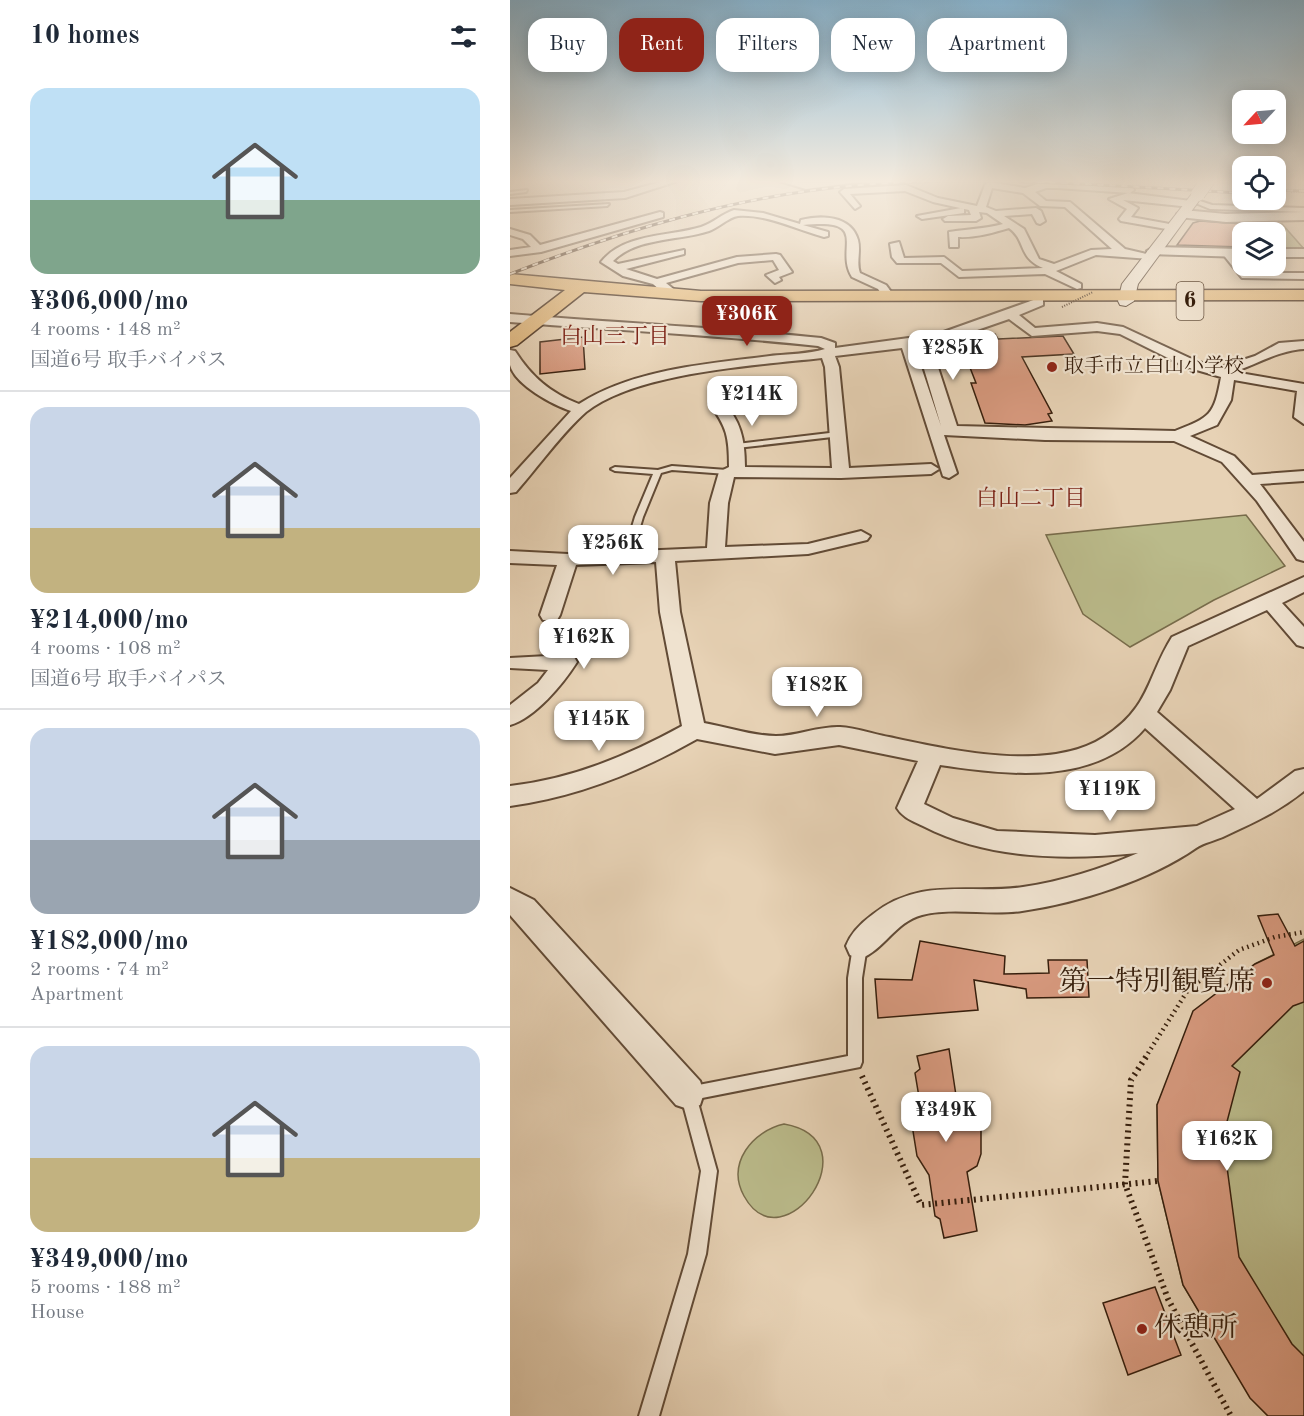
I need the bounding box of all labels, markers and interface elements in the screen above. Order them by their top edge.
chip: Buy [528,18,607,72]
chip: Rent [619,18,704,72]
chip: Filters [716,18,819,72]
chip: New [831,18,915,72]
chip: Apartment [927,18,1067,72]
icon: filters [447,20,480,53]
text: 10 homes [30,23,139,49]
north arrow [1232,90,1286,144]
map controls [1232,90,1286,276]
icon: home [201,127,309,235]
button: locate [1232,156,1286,210]
button: layers [1232,222,1286,276]
road number: 6 [1176,282,1204,320]
text: ¥306,000/mo [30,289,188,315]
pin: ¥306K [705,296,789,347]
text: ¥306K [716,305,778,325]
text: 4 rooms · 148 m² [30,320,180,340]
district label: 白山三丁目 [560,324,670,348]
pin: ¥285K [911,330,995,381]
text: ¥285K [922,339,984,359]
text: 国道6号 取手バイパス [30,351,227,371]
place label: 取手市立白山小学校 [1064,355,1244,377]
marker: 取手市立白山小学校 [1045,360,1059,374]
pin: ¥214K [710,376,794,427]
text: ¥214K [721,385,783,405]
icon: home [201,446,309,554]
district label: 白山二丁目 [976,486,1086,510]
pin: ¥256K [571,525,655,576]
text: ¥256K [582,534,644,554]
text: ¥214,000/mo [30,608,188,634]
pin: ¥162K [542,619,626,670]
text: ¥162K [553,628,615,648]
text: 4 rooms · 108 m² [30,639,180,659]
pin: ¥182K [775,667,859,718]
text: 国道6号 取手バイパス [30,670,227,690]
text: ¥182K [786,676,848,696]
pin: ¥145K [557,701,641,752]
text: ¥145K [568,710,630,730]
icon: home [201,767,309,875]
pin: ¥119K [1068,771,1152,822]
text: ¥119K [1079,780,1141,800]
text: ¥182,000/mo [30,929,188,955]
text: 2 rooms · 74 m² [30,960,169,980]
place label: 第一特別観覧席 [1059,966,1255,997]
marker: 第一特別観覧席 [1260,976,1274,990]
text: Apartment [30,985,124,1005]
icon: home [201,1085,309,1193]
pin: ¥349K [904,1092,988,1143]
text: ¥349K [915,1101,977,1121]
pin: ¥162K [1185,1121,1269,1172]
text: ¥162K [1196,1130,1258,1150]
text: ¥349,000/mo [30,1247,188,1273]
text: 5 rooms · 188 m² [30,1278,180,1298]
text: House [30,1303,84,1323]
place label: 休憩所 [1154,1312,1238,1343]
marker: 休憩所 [1135,1322,1149,1336]

